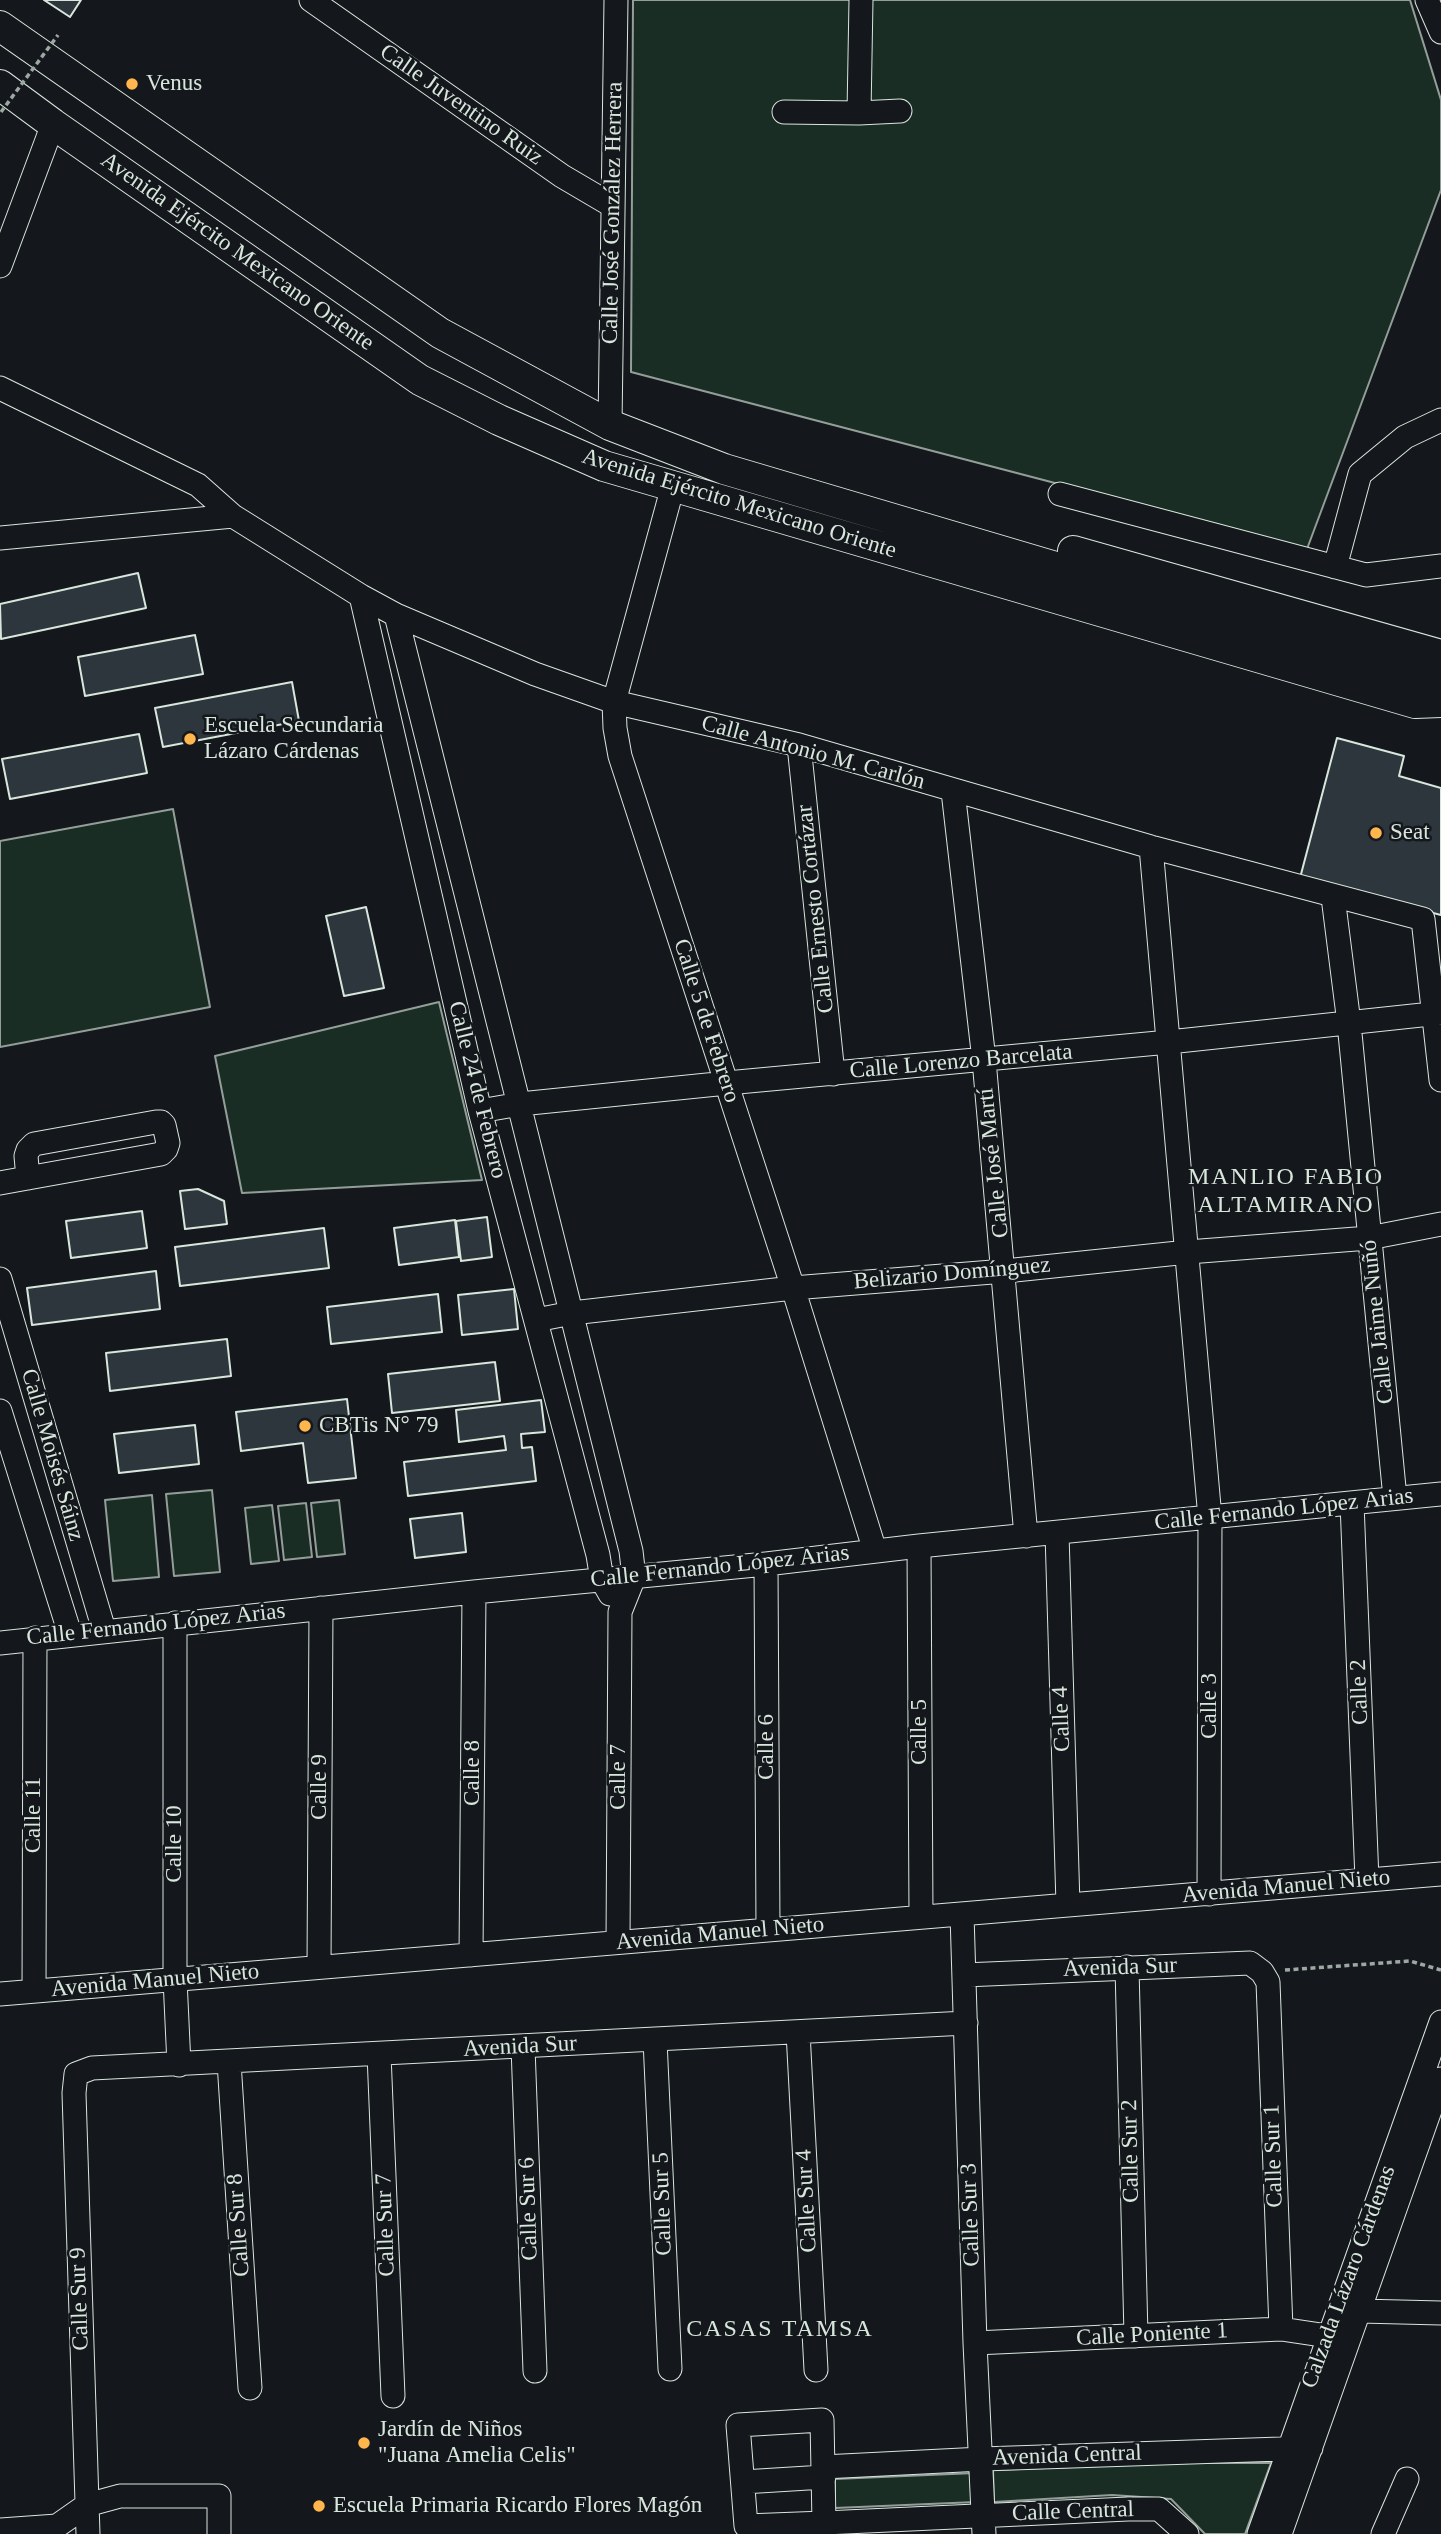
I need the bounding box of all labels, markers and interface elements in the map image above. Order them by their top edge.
street label: Calle Juventino Ruiz [374,38,548,172]
place label: Venus [146,70,202,98]
marker: Venus [124,76,140,92]
street label: Calle José González Herrera [597,82,629,344]
street label: Avenida Ejército Mexicano Oriente [95,147,379,357]
street label: Avenida Ejército Mexicano Oriente [579,443,899,565]
street label: Calle Antonio M. Carlón [698,710,928,796]
place label: Escuela Secundaria Lázaro Cárdenas [204,712,383,766]
marker: Escuela Secundaria Lázaro Cárdenas [182,731,198,747]
street label: Calle Ernesto Cortázar [791,803,841,1015]
place label: Seat [1390,819,1430,847]
marker: Seat [1368,825,1384,841]
street label: Calle 5 de Febrero [667,936,745,1106]
street label: Calle 24 de Febrero [442,998,512,1182]
street label: Calle Lorenzo Barcelata [848,1039,1074,1085]
street label: Calle José Martí [972,1087,1016,1239]
district label: MANLIO FABIO ALTAMIRANO [1189,1164,1383,1220]
street label: Calle Jaime Nuñó [1356,1239,1400,1405]
street label: Belizario Domínguez [852,1252,1052,1296]
street label: Calle Moisés Sáinz [14,1366,90,1544]
place label: CBTis N° 79 [319,1412,439,1440]
marker: CBTis N° 79 [297,1418,313,1434]
street label: Calle Fernando López Arias [1153,1483,1415,1537]
street label: Calle Fernando López Arias [589,1540,851,1594]
street label: Calle Fernando López Arias [25,1598,287,1652]
street label: Calle 2 [1345,1659,1375,1725]
street label: Calle 3 [1196,1673,1224,1739]
street label: Calle 4 [1047,1686,1077,1752]
street label: Calle 5 [906,1699,934,1765]
street label: Calle 6 [753,1714,781,1780]
street label: Calle 8 [459,1740,487,1806]
street label: Calle 7 [605,1744,633,1810]
street label: Calle 9 [306,1754,334,1820]
street label: Calle 11 [20,1777,48,1853]
street label: Calle 10 [161,1805,189,1883]
street label: Avenida Manuel Nieto [1181,1864,1391,1910]
street label: Avenida Manuel Nieto [615,1911,825,1957]
street label: Avenida Sur [1063,1952,1177,1984]
street label: Avenida Manuel Nieto [50,1958,260,2004]
street label: Avenida Sur [462,2030,578,2064]
street label: Calle Sur 2 [1116,2099,1146,2203]
street label: Calle Sur 1 [1258,2104,1290,2208]
street label: Calle Sur 4 [791,2149,823,2253]
street label: Calle Sur 5 [647,2152,679,2256]
street label: Calle Sur 6 [513,2157,545,2261]
street label: Calzada Lázaro Cárdenas [1296,2162,1402,2392]
street label: Calle Sur 3 [955,2163,987,2267]
street label: Calle Sur 8 [222,2172,256,2278]
street label: Calle Sur 7 [370,2173,402,2277]
street label: Calle Sur 9 [64,2247,96,2351]
district label: CASAS TAMSA [688,2316,872,2344]
street label: Calle Poniente 1 [1075,2317,1229,2353]
place label: Jardín de Niños "Juana Amelia Celis" [378,2416,576,2470]
marker: Jardín de Niños "Juana Amelia Celis" [356,2435,372,2451]
street label: Avenida Central [992,2440,1142,2472]
place label: Escuela Primaria Ricardo Flores Magón [333,2492,702,2520]
street label: Calle Central [1012,2496,1134,2528]
marker: Escuela Primaria Ricardo Flores Magón [311,2498,327,2514]

